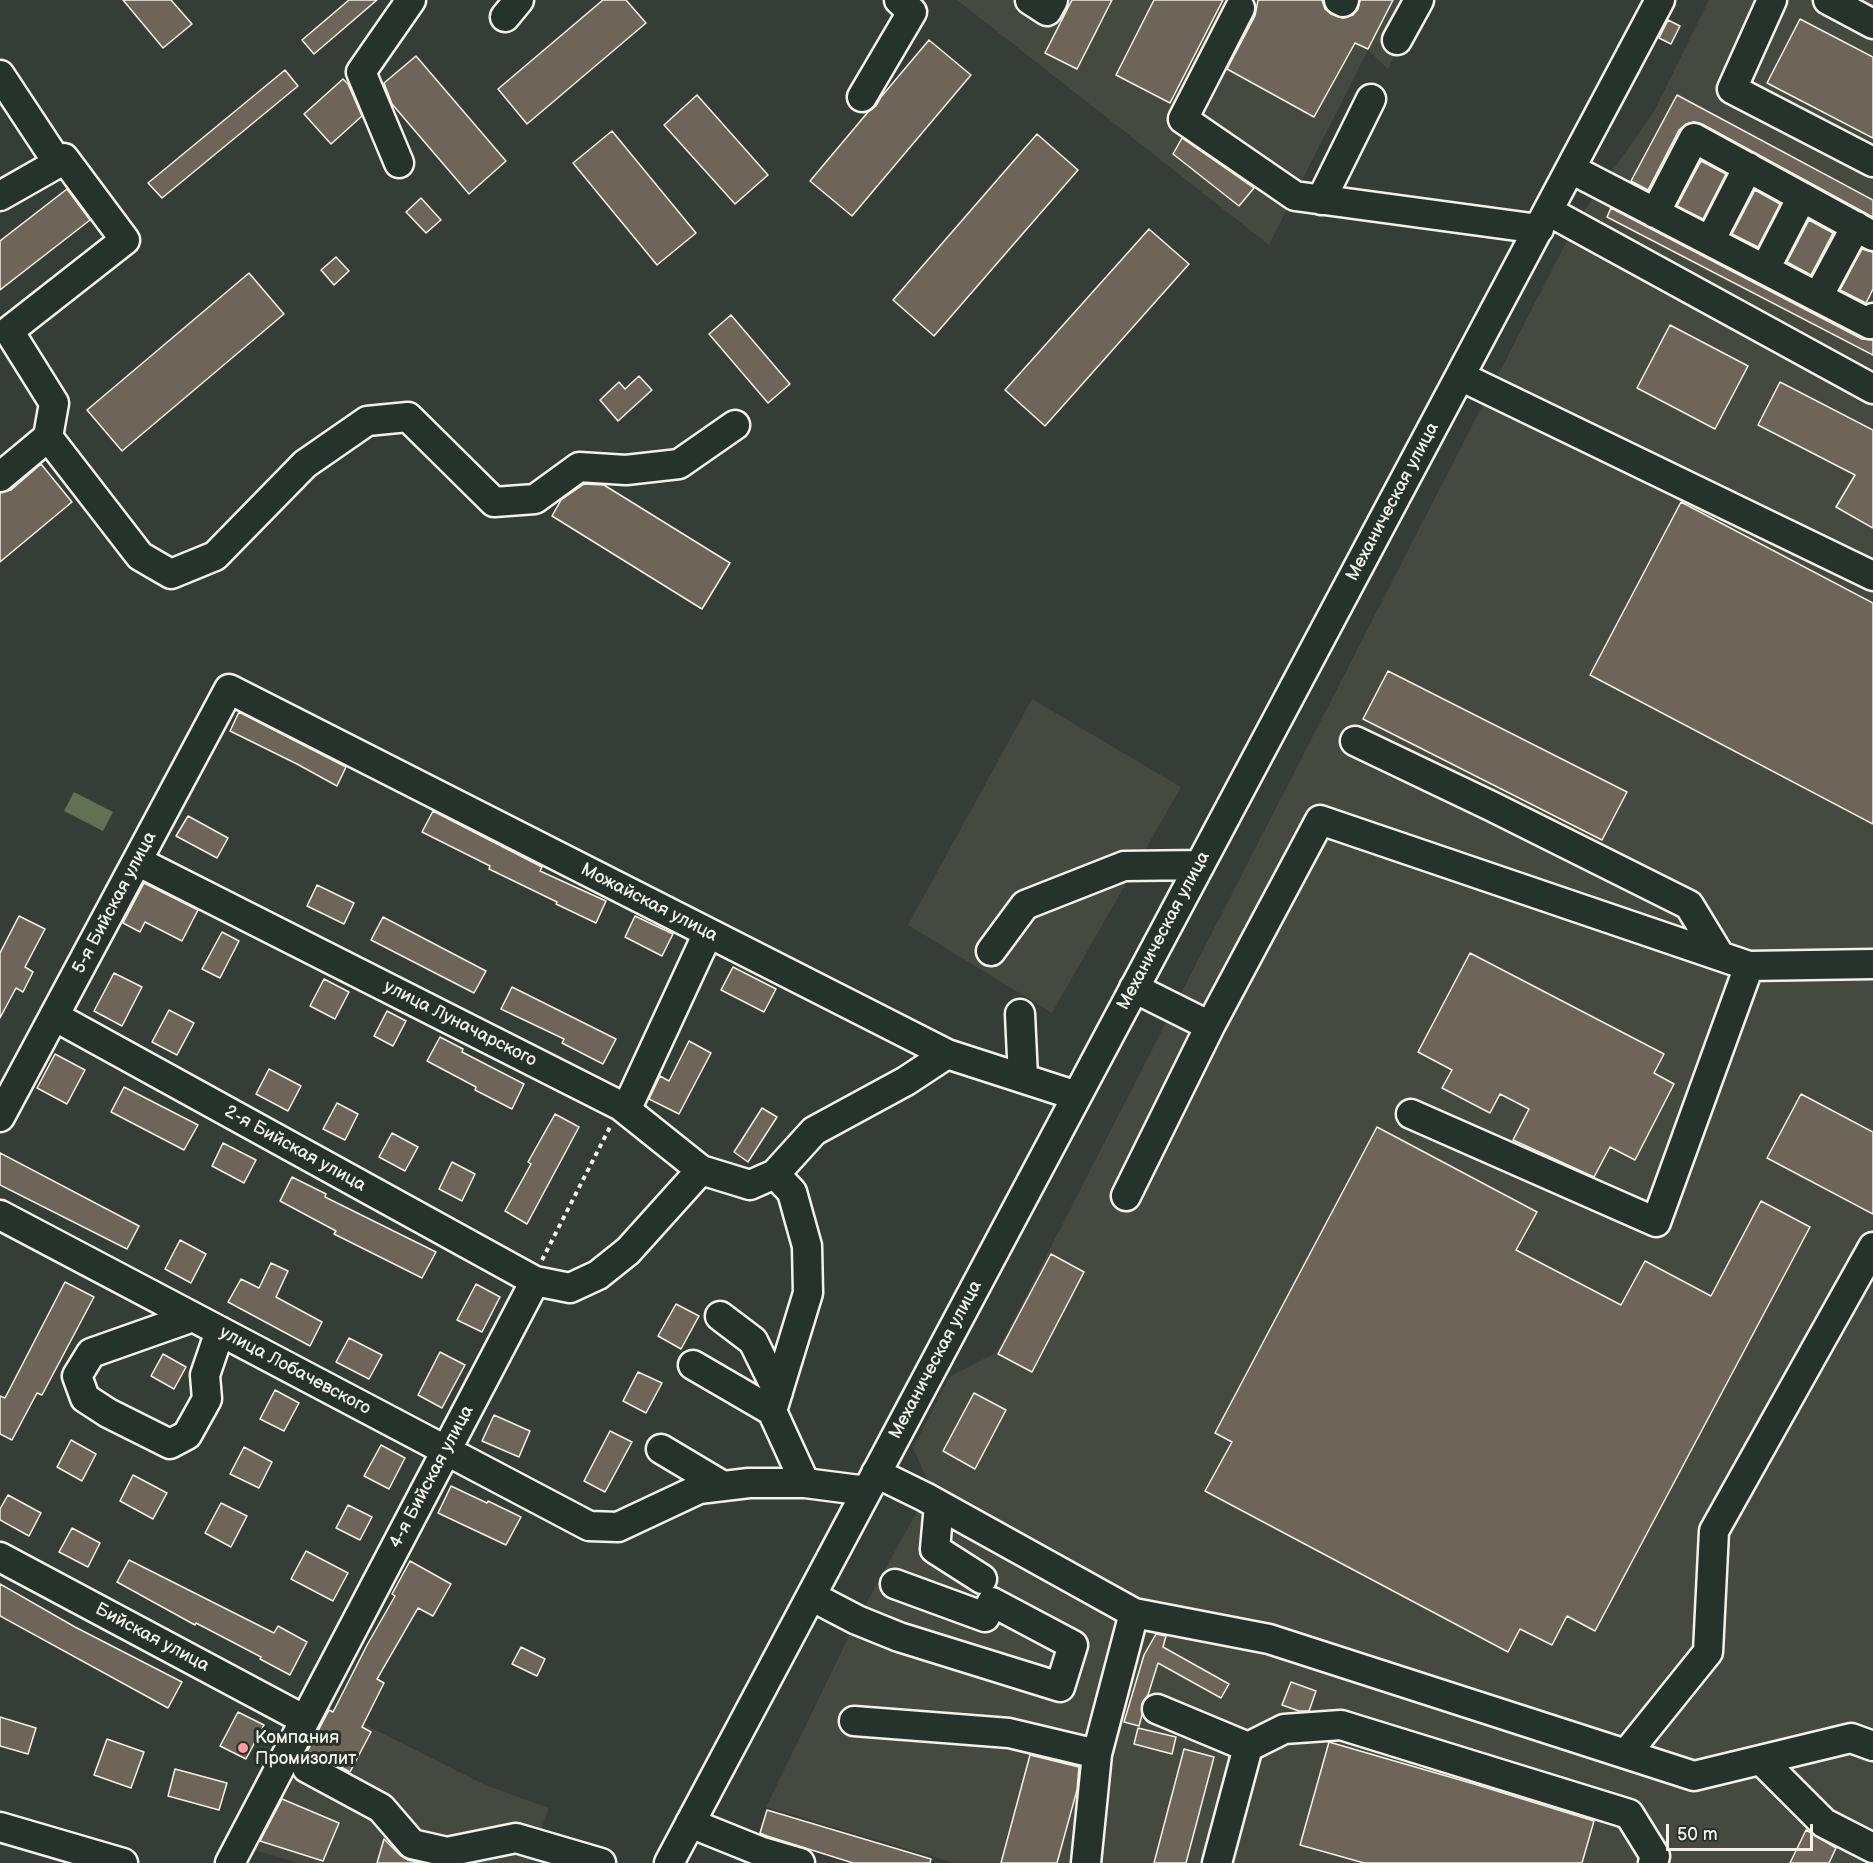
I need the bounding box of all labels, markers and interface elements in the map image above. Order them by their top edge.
street label: Механическая улица [1342,419,1444,585]
street label: 5-я Бийская улица [68,828,162,978]
street label: Механическая улица [1113,848,1215,1014]
street label: Можайская улица [577,859,721,947]
street label: улица Луначарского [380,976,540,1072]
street label: 2-я Бийская улица [221,1101,369,1197]
street label: Механическая улица [885,1277,987,1443]
street label: улица Лобачевского [216,1322,374,1420]
street label: 4-я Бийская улица [385,1402,479,1552]
street label: Бийская улица [91,1599,213,1677]
place label: Компания Промизолит [255,1727,356,1770]
marker: Компания Промизолит [236,1741,250,1755]
scale bar [1669,1812,1816,1850]
text: 50 m [1677,1824,1718,1845]

